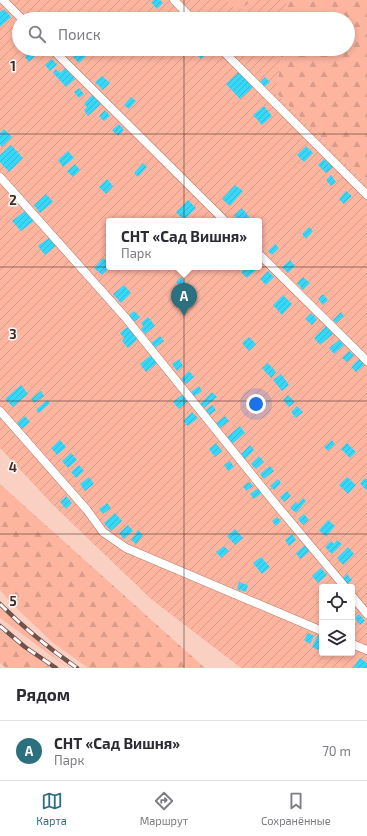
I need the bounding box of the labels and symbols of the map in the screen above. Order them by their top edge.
text: 1 [10,58,16,74]
text: 2 [9,192,17,208]
pin: A [171,283,197,316]
text: 3 [9,326,17,342]
your location [246,394,266,414]
text: 4 [9,459,17,475]
text: 5 [9,593,17,609]

